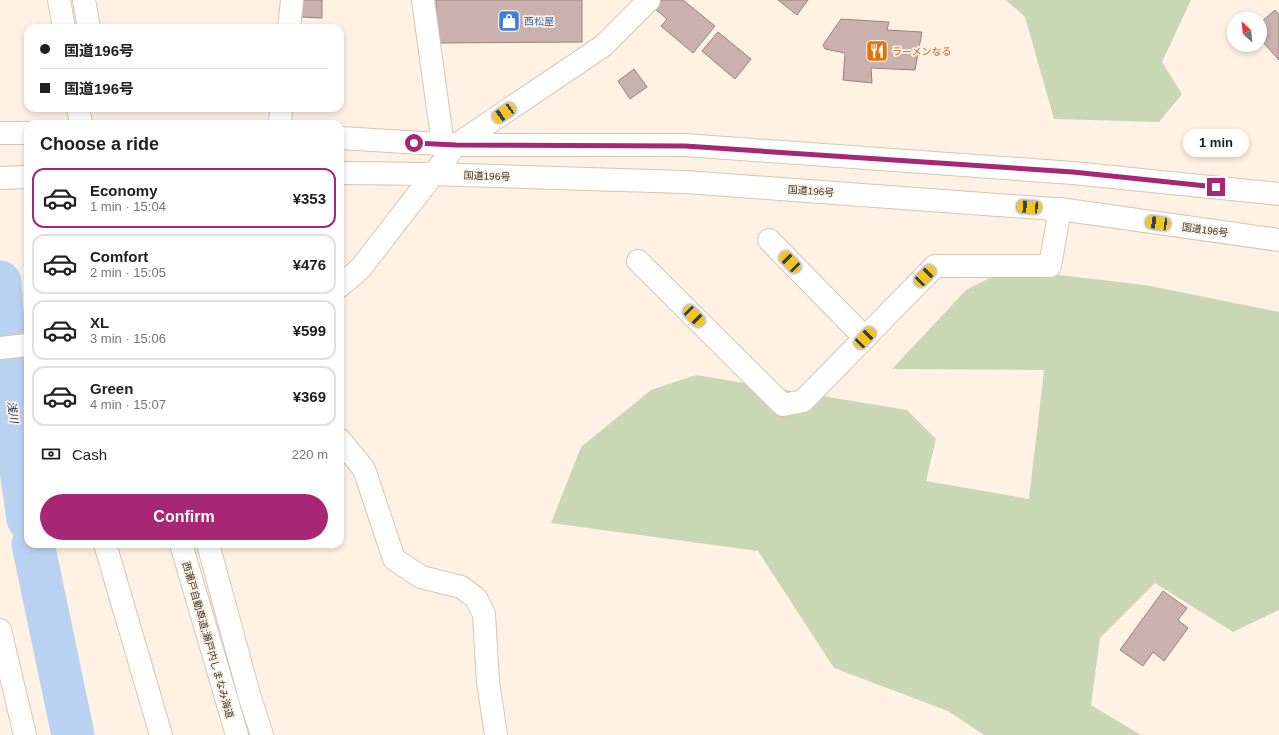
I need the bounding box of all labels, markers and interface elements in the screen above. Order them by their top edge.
shop icon: 西松屋 [496,8,522,34]
north arrow [1227,12,1267,52]
map controls [1227,12,1267,52]
place label: 西松屋 [524,16,554,27]
restaurant icon: ラーメンなる [864,38,890,64]
text: 国道196号 [64,42,134,59]
place label: ラーメンなる [892,46,952,57]
text: 国道196号 [64,80,134,97]
car [491,101,517,125]
callout: 1 min [1183,129,1249,157]
text: Choose a ride [40,134,159,154]
route start [405,134,423,152]
text: 1 min [1199,135,1233,150]
street label: 国道196号 [463,170,511,182]
route end [1207,178,1225,196]
icon: car [42,180,78,216]
text: Economy [90,182,158,199]
street label: 国道196号 [787,184,835,198]
text: ¥353 [293,190,326,207]
text: 1 min · 15:04 [90,199,166,214]
car [1017,200,1041,214]
car [1145,215,1171,231]
street label: 国道196号 [1181,221,1229,239]
icon: car [42,246,78,282]
text: Comfort [90,248,148,265]
car [777,249,803,275]
text: ¥476 [293,256,326,273]
car [912,263,938,289]
text: 2 min · 15:05 [90,265,166,280]
car [681,303,707,329]
icon: car [42,312,78,348]
text: XL [90,314,109,331]
text: ¥599 [293,322,326,339]
car [852,325,878,351]
text: 3 min · 15:06 [90,331,166,346]
icon: car [42,378,78,414]
text: Green [90,380,133,397]
text: ¥369 [293,388,326,405]
text: 4 min · 15:07 [90,397,166,412]
water label: 浅川 [6,400,21,425]
icon: cash [40,443,62,465]
text: Cash [72,446,107,463]
text: 220 m [292,447,328,462]
button: Confirm [40,494,328,540]
street label: 西瀬戸自動車道;瀬戸内しまなみ海道 [180,560,236,720]

